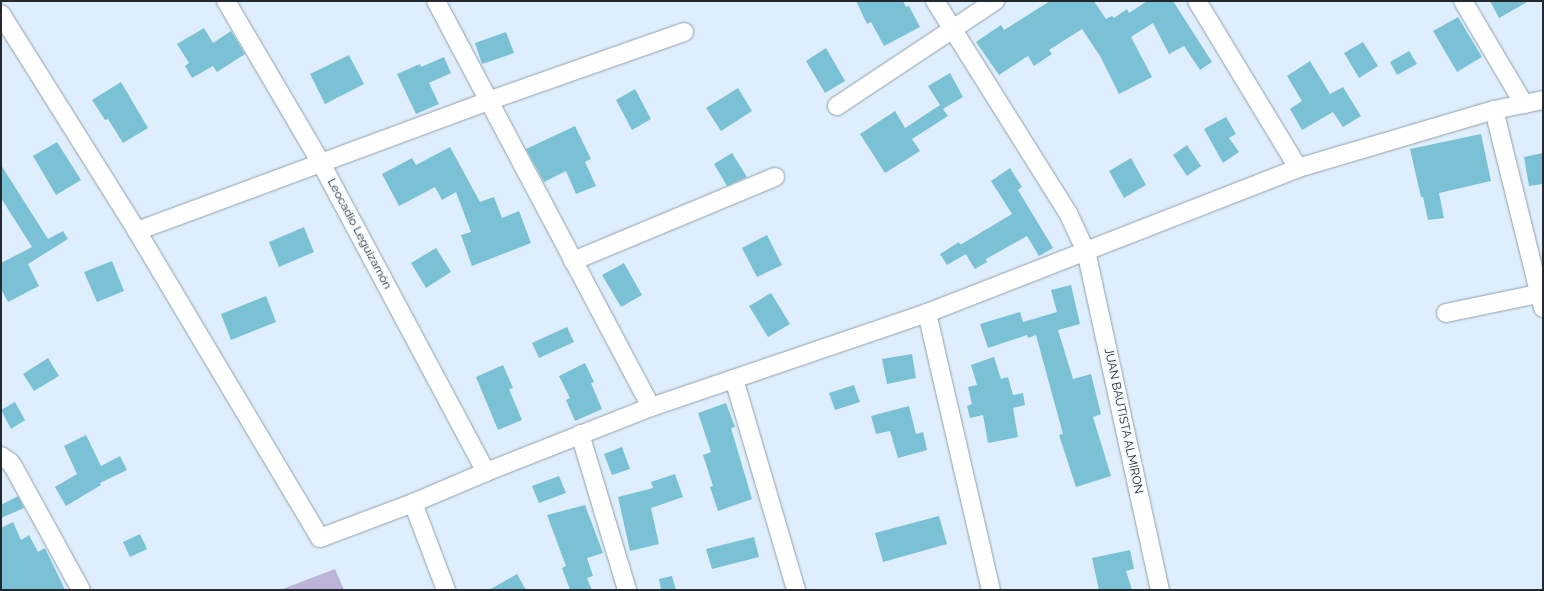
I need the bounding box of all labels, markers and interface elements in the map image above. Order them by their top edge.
street label: Leocadio Leguizamón [324,176,394,292]
street label: JUAN BAUTISTA ALMIRON [1100,346,1146,496]

